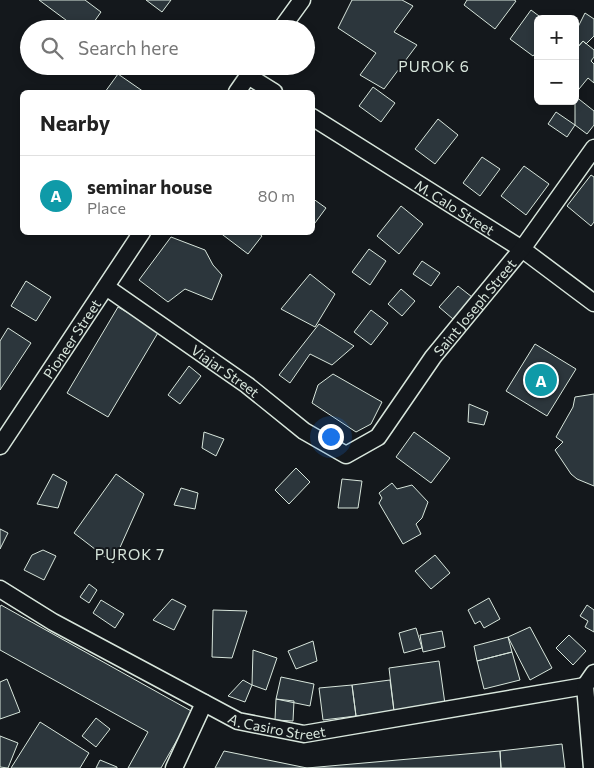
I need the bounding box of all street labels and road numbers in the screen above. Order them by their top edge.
street label: M. Calo Street [412,176,498,238]
street label: Saint Joseph Street [429,255,519,359]
street label: Pioneer Street [39,295,104,381]
street label: Viajar Street [188,341,263,401]
street label: A. Casiro Street [226,709,327,743]

